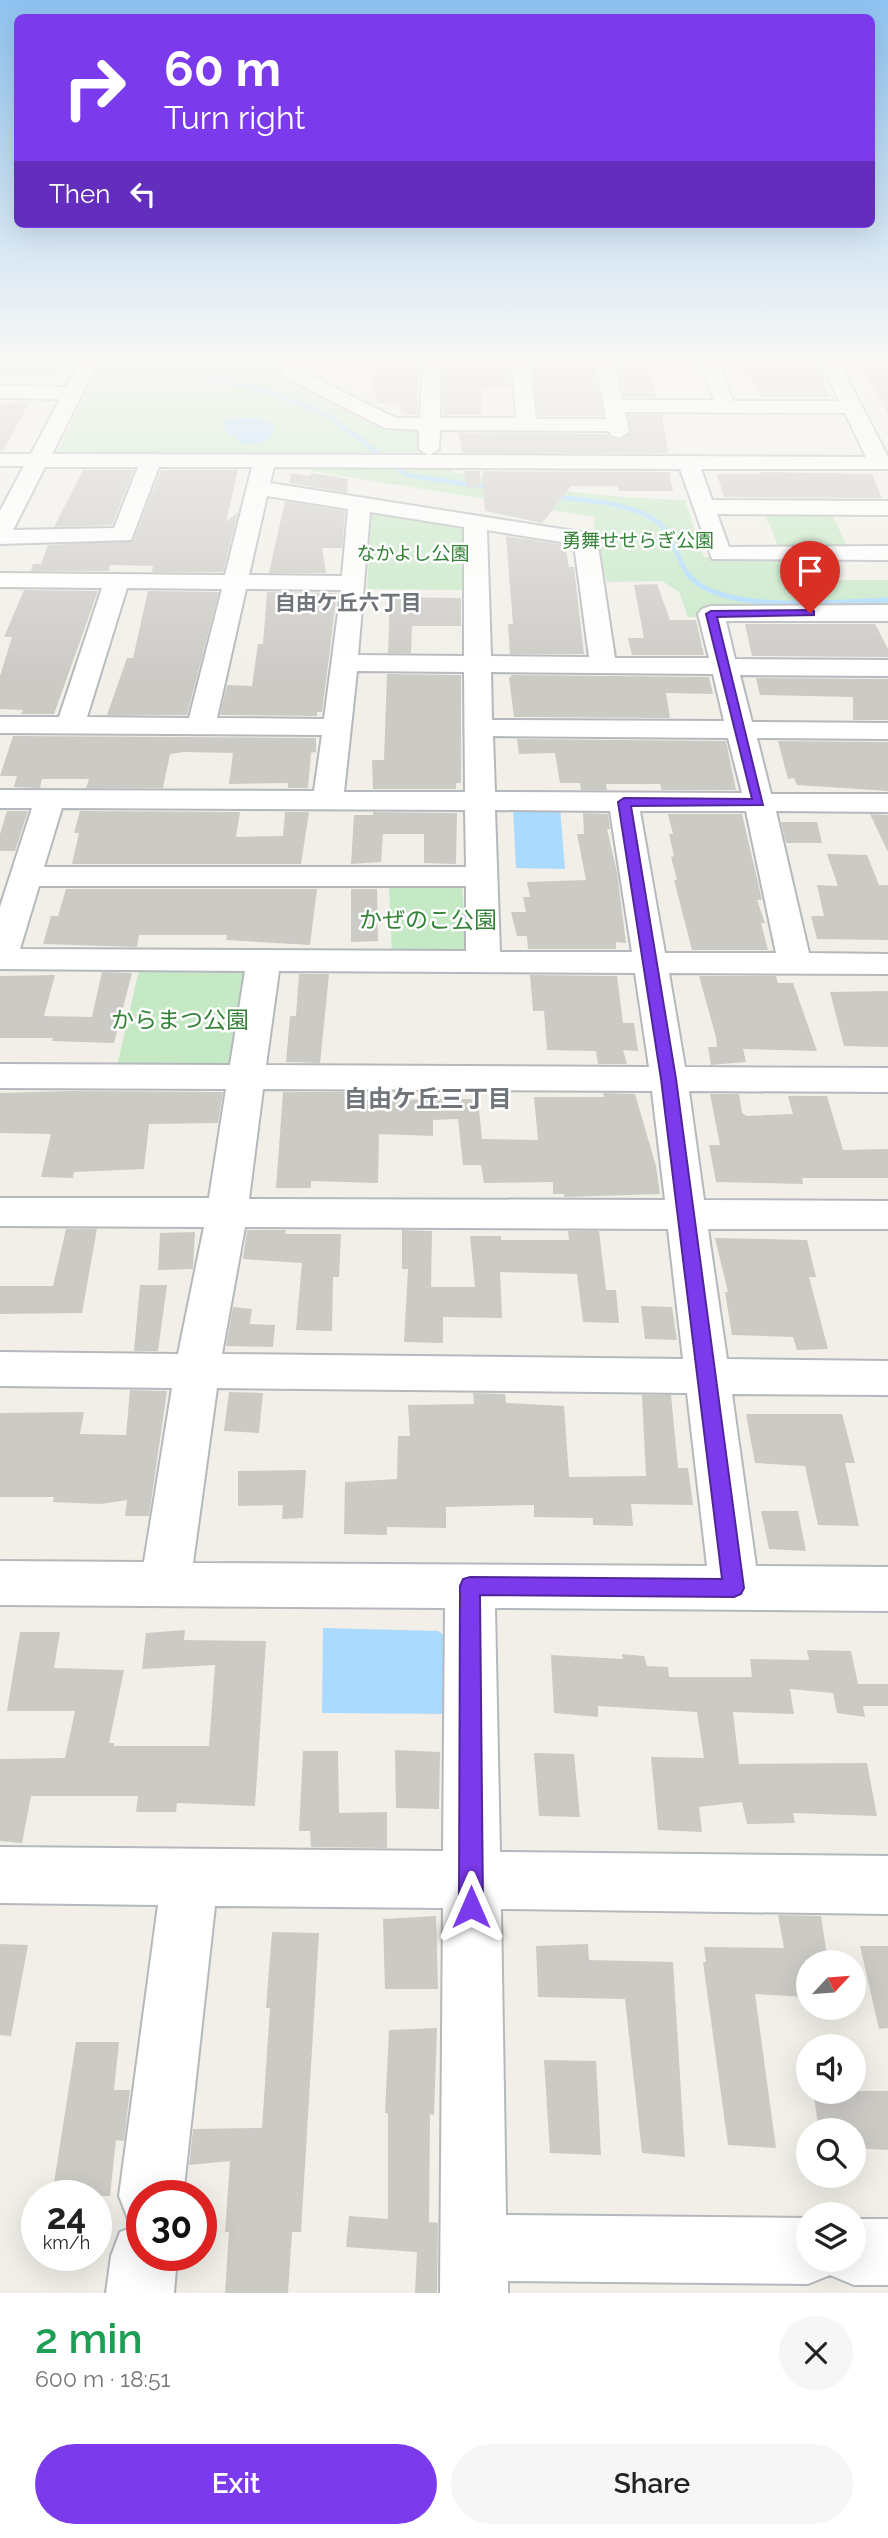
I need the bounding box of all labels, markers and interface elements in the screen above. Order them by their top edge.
text: 60 m [164,40,281,97]
icon: right [49,42,140,133]
text: Turn right [164,99,305,136]
icon: left [124,175,162,213]
text: Then [49,179,110,209]
park label: 勇舞せせらぎ公園 [562,529,714,551]
pin [780,541,840,613]
park label: なかよし公園 [356,542,470,564]
icon: arrive [791,552,829,590]
district label: 自由ケ丘六丁目 [275,590,422,615]
park label: かぜのこ公園 [359,906,497,933]
park label: からまつ公園 [111,1006,249,1033]
district label: 自由ケ丘三丁目 [344,1084,512,1113]
position arrow [434,1870,508,1944]
north arrow [796,1950,866,2020]
map controls [796,1950,866,2272]
button: sound [796,2034,866,2104]
button: search [796,2118,866,2188]
speed limit sign: 30 [126,2180,217,2271]
text: 24 [47,2196,86,2237]
button: layers [796,2202,866,2272]
text: km/h [43,2232,90,2253]
text: 2 min [35,2314,143,2363]
button: close [779,2316,853,2390]
text: 600 m · 18:51 [35,2365,170,2392]
button: Exit [35,2444,437,2524]
button: Share [451,2444,853,2524]

